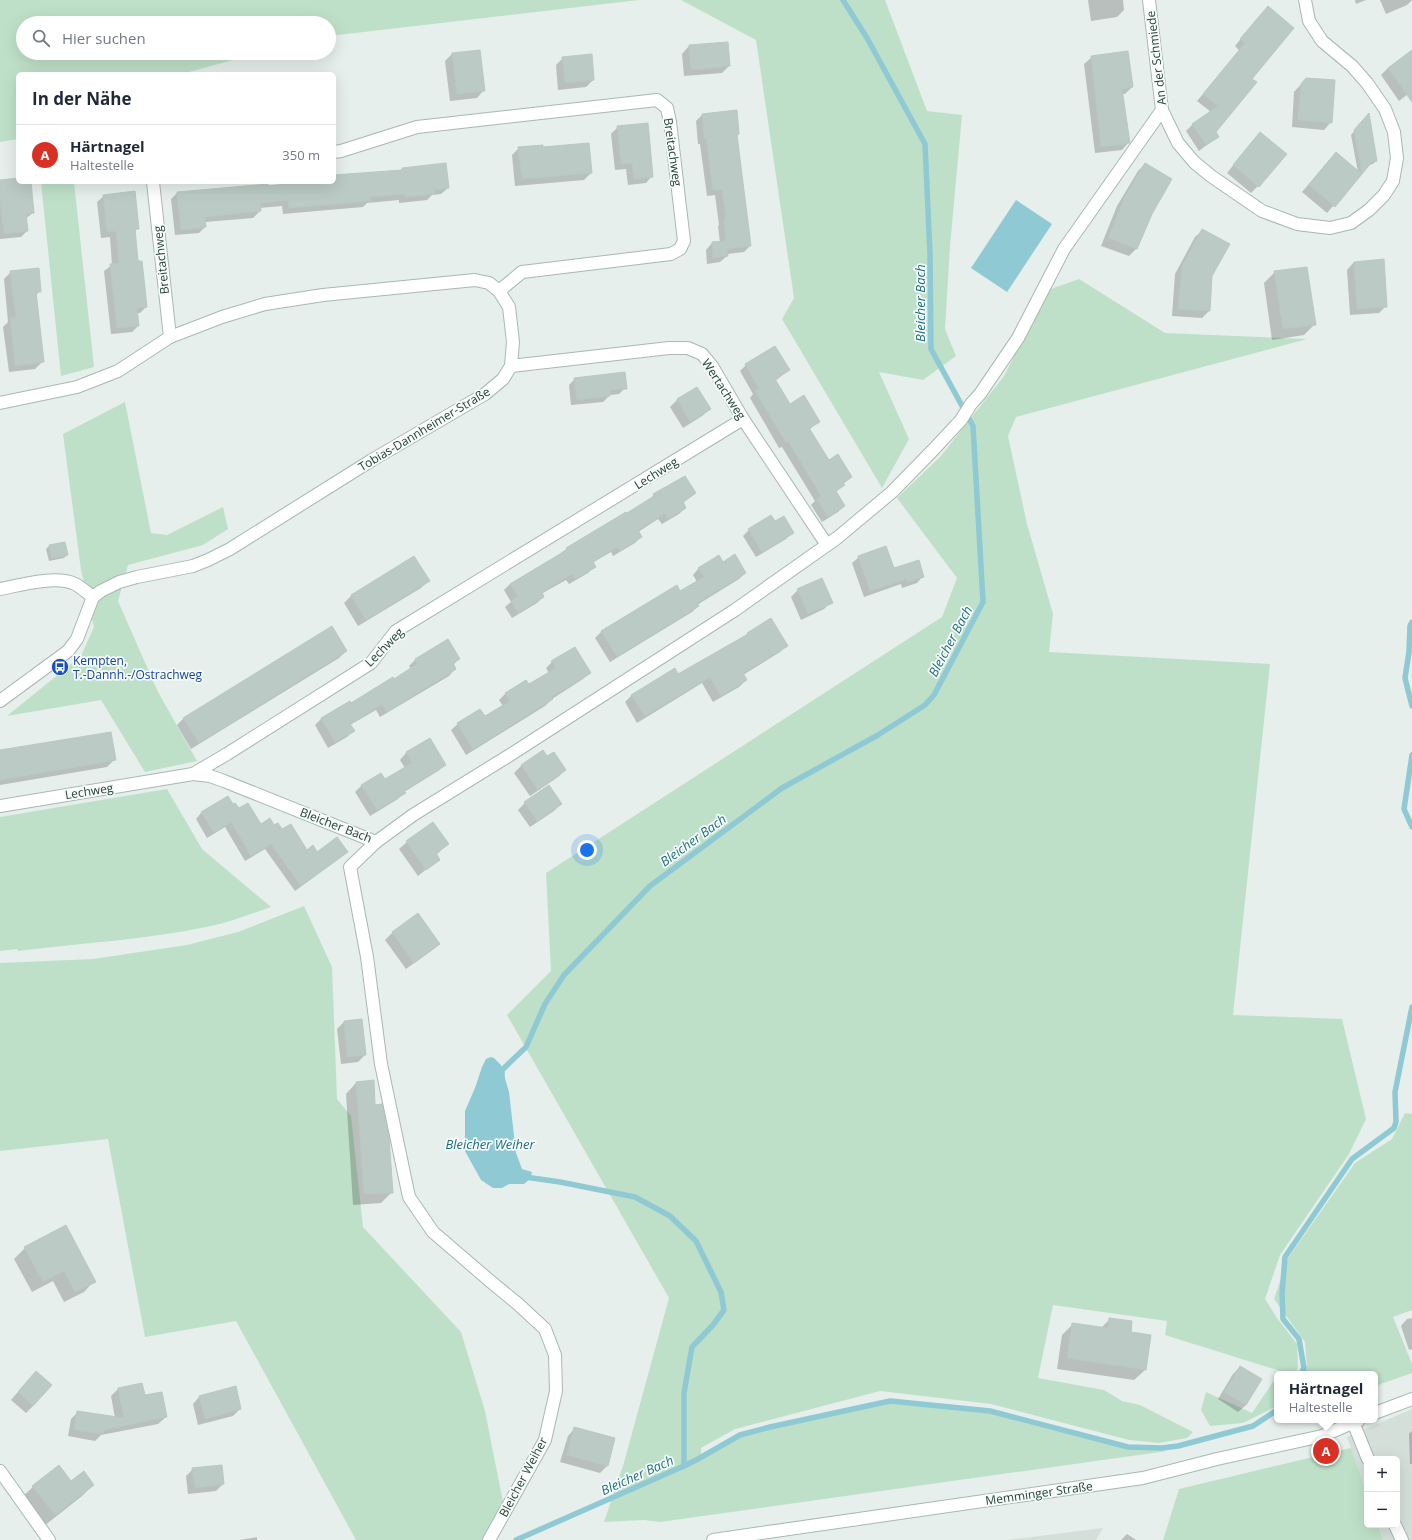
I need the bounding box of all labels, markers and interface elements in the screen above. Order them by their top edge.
street label: An der Schmiede [1142,10,1170,106]
search box [16,16,336,60]
icon: search [30,27,52,49]
text: Hier suchen [62,28,146,48]
text: In der Nähe [32,87,131,110]
street label: Breitachweg [660,117,686,188]
text: Härtnagel [70,136,145,156]
text: A [41,146,49,164]
text: 350 m [282,146,320,164]
text: Haltestelle [70,156,134,174]
street label: Breitachweg [149,224,173,295]
water label: Bleicher Bach [911,264,929,342]
street label: Wertachweg [698,355,750,423]
street label: Tobias-Dannheimer-Straße [355,383,493,475]
street label: Lechweg [631,453,682,493]
water label: Bleicher Bach [924,602,976,680]
street label: Lechweg [361,623,408,670]
place label: Kempten, T.-Dannh.-/Ostrachweg [73,652,203,683]
bus stop icon: Kempten, T.-Dannh.-/Ostrachweg [50,657,70,677]
street label: Lechweg [64,779,115,803]
street label: Bleicher Bach [297,803,375,847]
water label: Bleicher Bach [656,810,730,870]
your location [577,840,597,860]
water label: Bleicher Weiher [445,1135,535,1153]
popup [1274,1371,1378,1423]
text: Härtnagel [1289,1378,1363,1398]
text: Haltestelle [1289,1398,1353,1416]
street label: Bleicher Weiher [495,1434,551,1520]
pin: A [1313,1436,1339,1466]
water label: Bleicher Bach [598,1451,676,1499]
map controls [1364,1456,1400,1528]
button: + [1364,1456,1400,1492]
street label: Memminger Straße [984,1477,1094,1509]
button: − [1364,1492,1400,1528]

